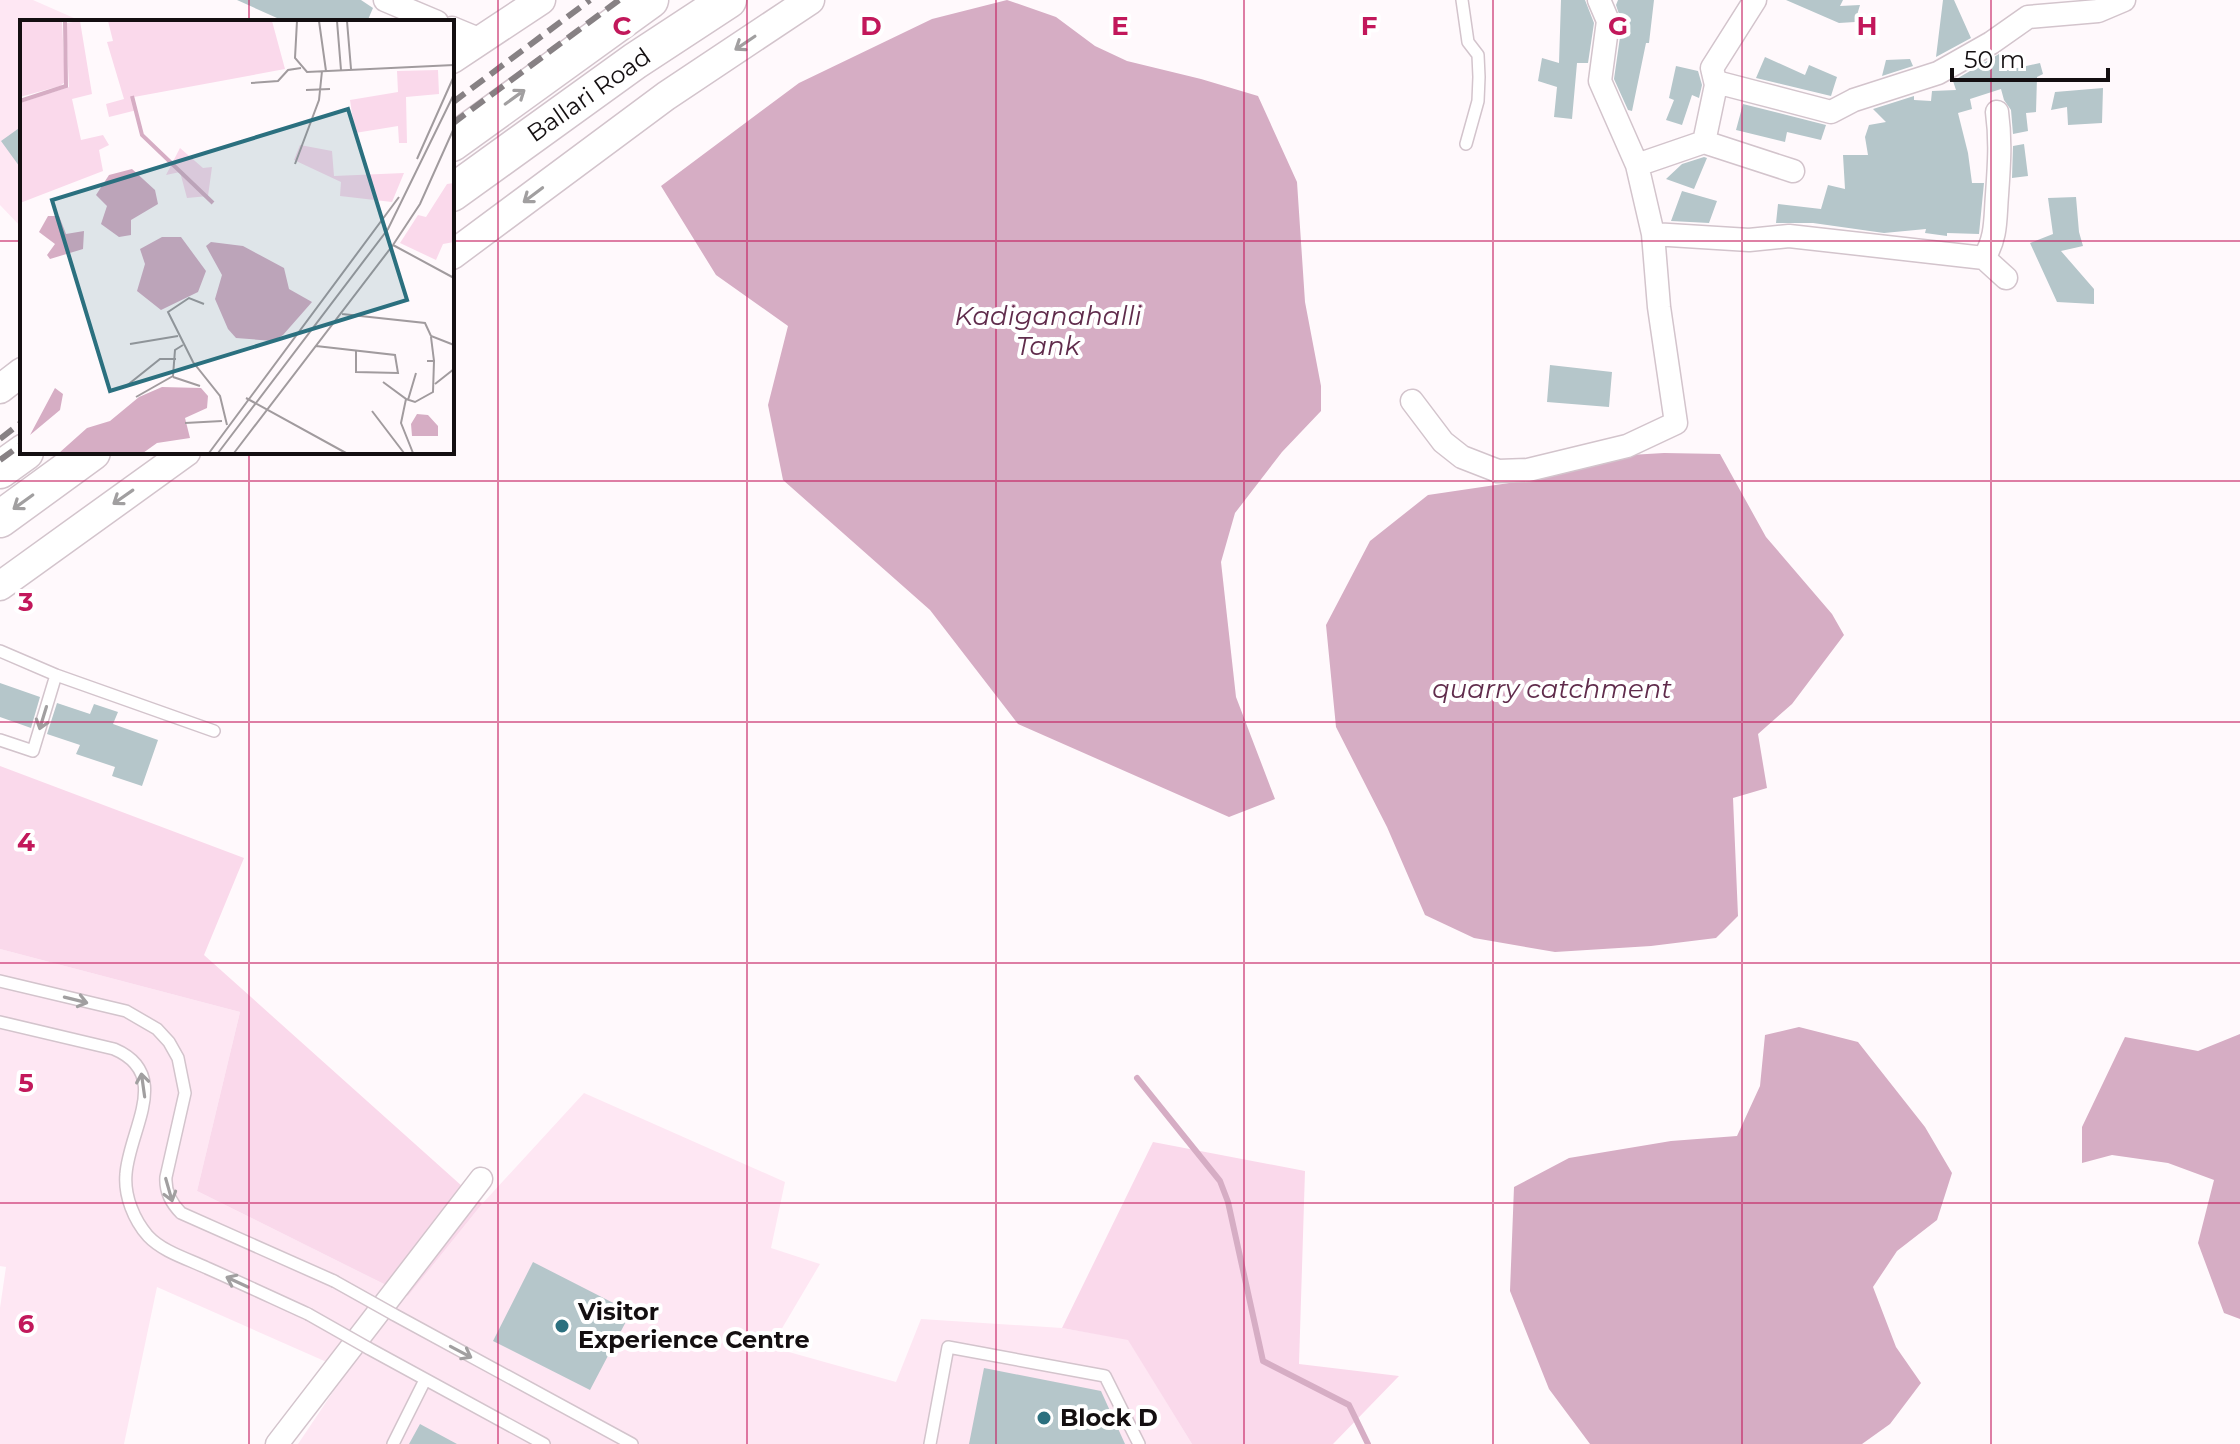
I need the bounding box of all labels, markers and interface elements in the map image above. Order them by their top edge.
text: C [613,10,632,42]
text: D [860,10,882,42]
text: E [1111,10,1129,42]
text: F [1361,10,1377,42]
text: G [1608,10,1628,42]
text: H [1856,10,1878,42]
inset map [20,20,454,454]
scale bar [1952,32,2108,82]
one-way arrow [734,35,756,52]
street label: Ballari Road [521,41,656,148]
text: 50 m [1964,45,2025,74]
one-way arrow [504,89,526,105]
one-way arrow [523,186,544,203]
water label: Kadiganahalli Tank [955,300,1142,362]
one-way arrow [112,489,134,505]
one-way arrow [13,494,35,510]
text: 3 [17,586,34,618]
water label: quarry catchment [1432,673,1672,705]
one-way arrow [34,705,49,730]
text: 4 [17,826,35,858]
one-way arrow [62,993,88,1008]
text: 5 [18,1067,34,1099]
one-way arrow [135,1072,150,1098]
one-way arrow [163,1177,178,1203]
one-way arrow [225,1273,250,1288]
place label: Visitor Experience Centre [577,1297,810,1354]
text: 6 [18,1308,35,1340]
marker: Visitor Experience Centre [553,1317,571,1335]
one-way arrow [449,1345,473,1360]
place label: Block D [1060,1403,1158,1432]
marker: Block D [1035,1409,1053,1427]

